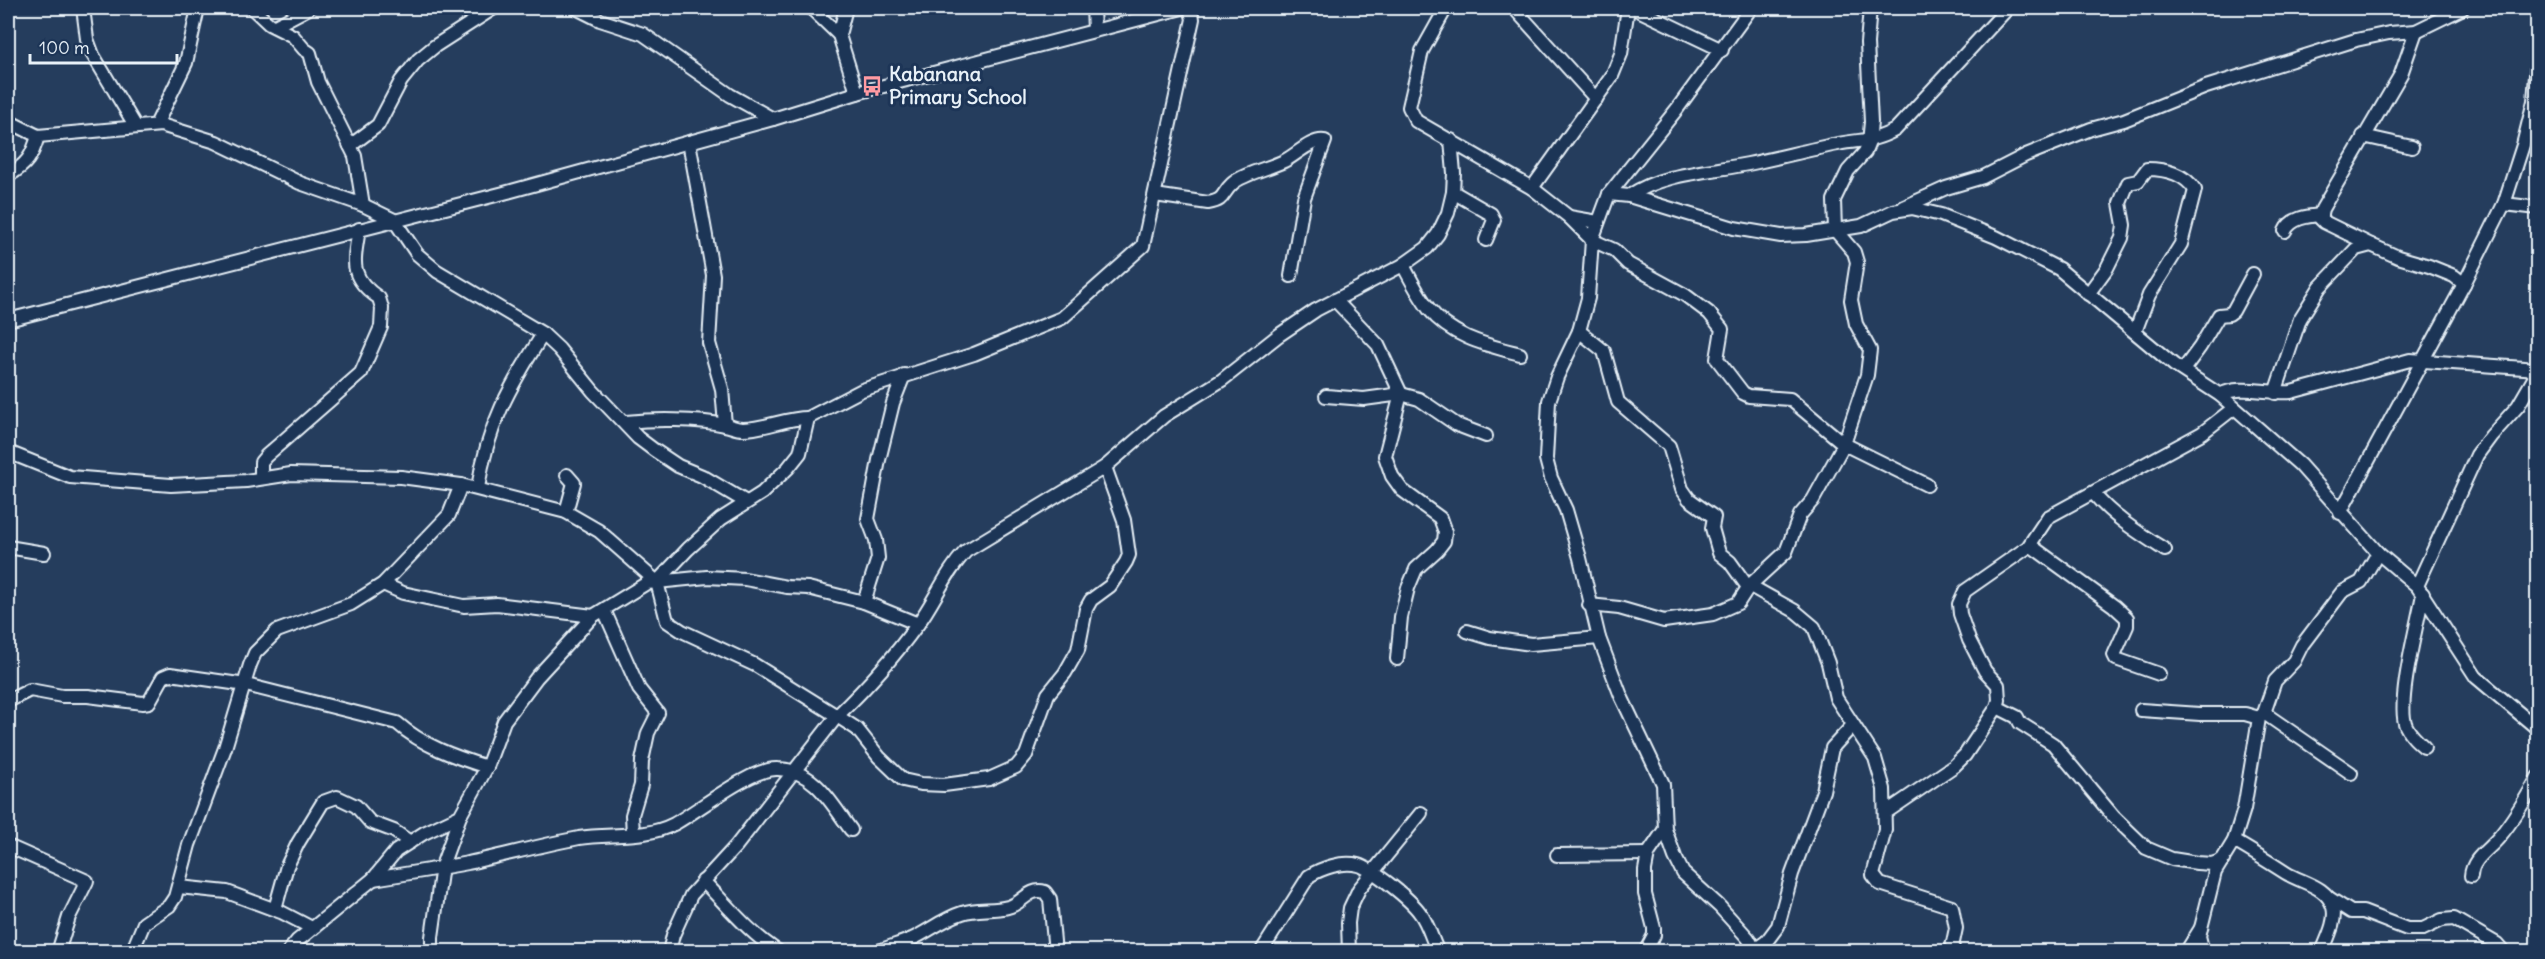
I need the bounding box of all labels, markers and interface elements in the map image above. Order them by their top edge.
scale bar [30,27,177,65]
text: 100 m [39,36,90,59]
place label: Kabanana Primary School [889,61,1027,109]
bus stop icon: Kabanana Primary School [860,74,884,98]

